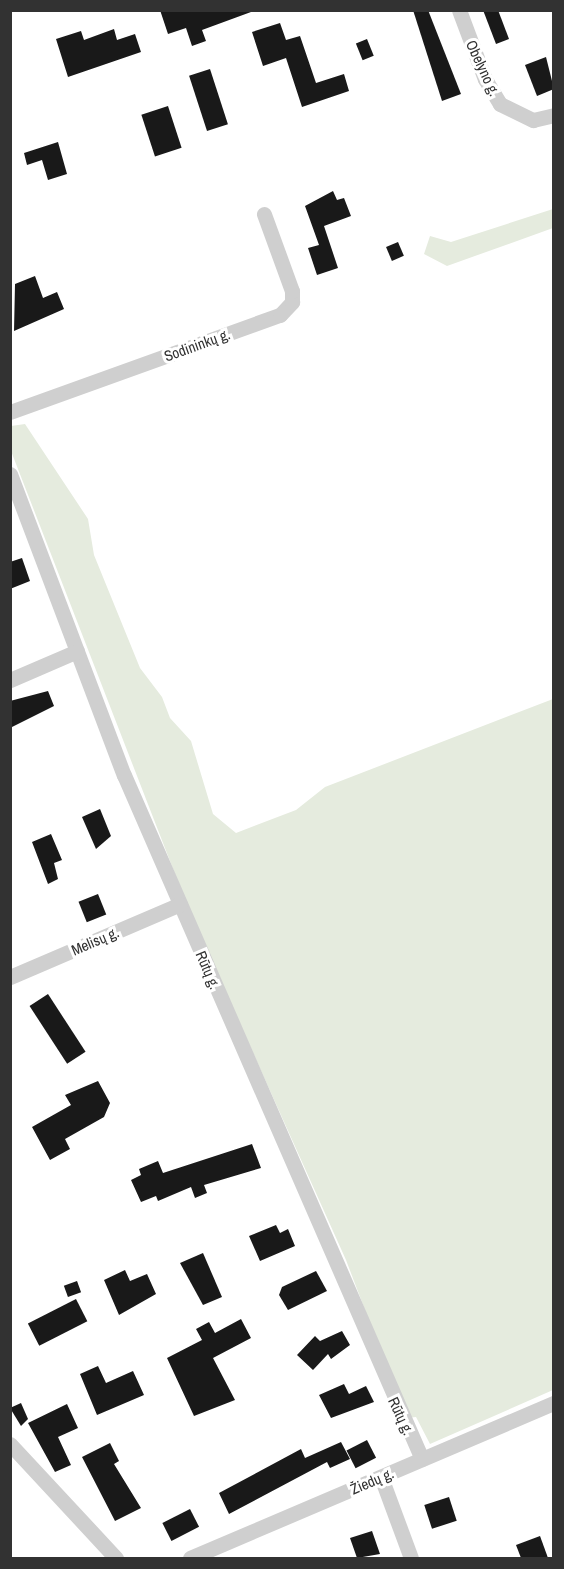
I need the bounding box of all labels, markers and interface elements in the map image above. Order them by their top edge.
street label: Obelyno g. [462,37,504,99]
street label: Sodininkų g. [161,325,233,365]
street label: Melisų g. [69,923,121,959]
street label: Rūtų g. [192,948,224,992]
street label: Rūtų g. [384,1394,418,1438]
street label: Žiedų g. [348,1464,396,1498]

